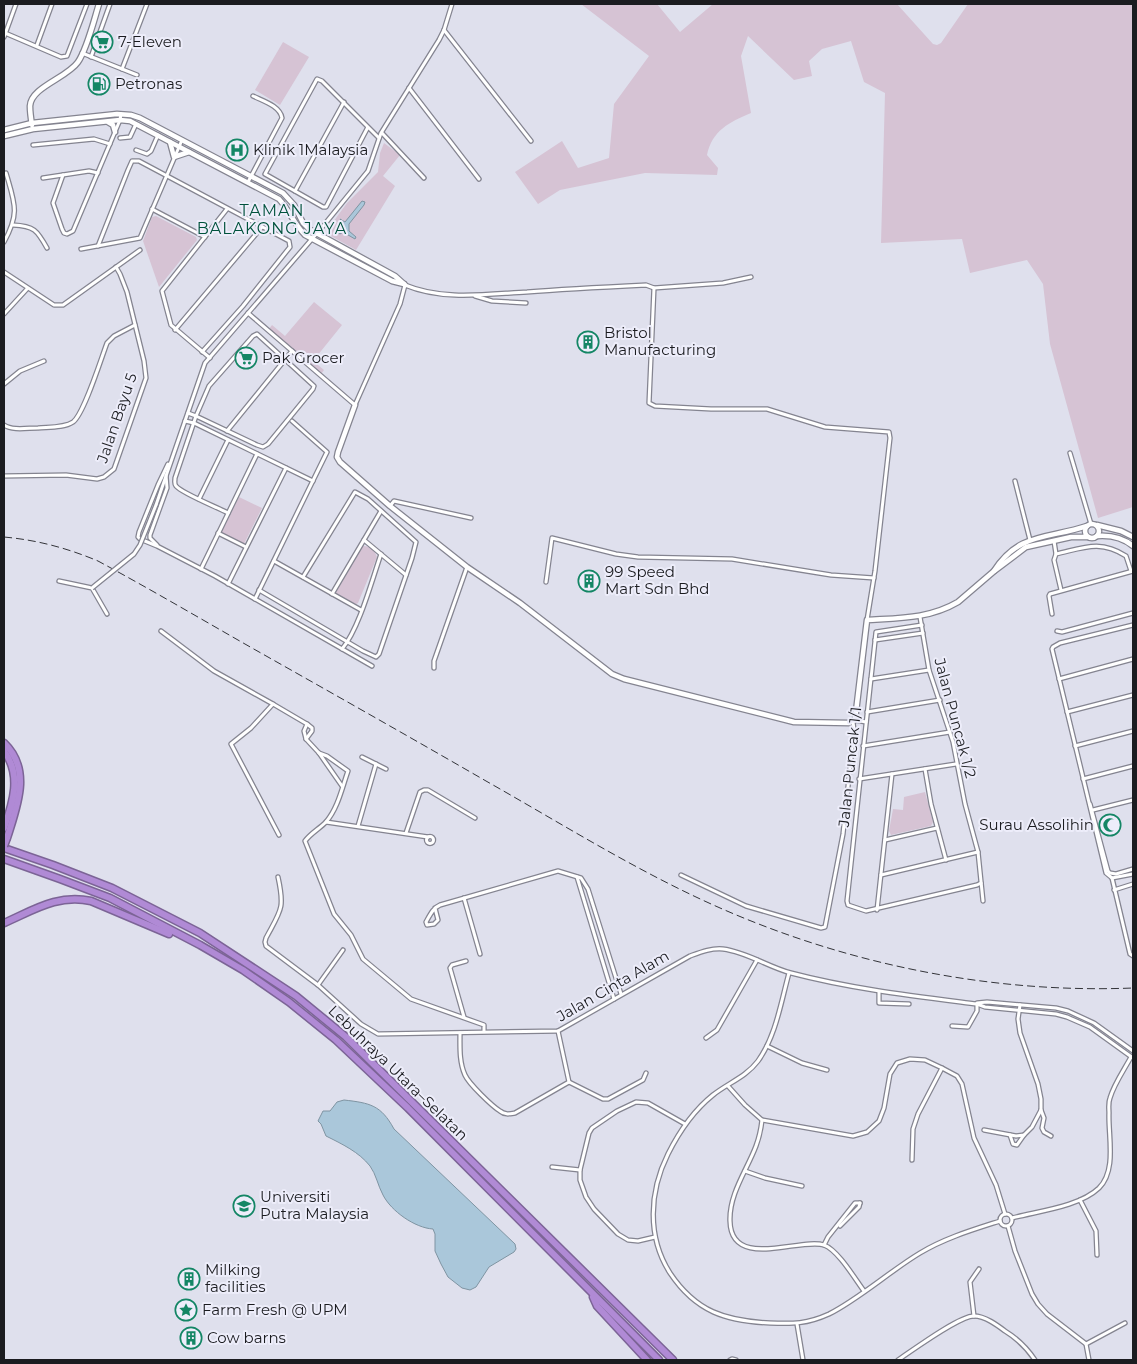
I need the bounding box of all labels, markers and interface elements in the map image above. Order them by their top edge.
supermarket icon: 7-Eleven [90,30,114,54]
place label: 7-Eleven [118,32,182,51]
fuel station icon: Petronas [87,72,111,96]
place label: Petronas [115,74,182,93]
hospital icon: Klinik 1Malaysia [225,138,249,162]
place label: Klinik 1Malaysia [253,140,368,159]
district label: TAMAN BALAKONG JAYA [197,201,347,238]
place label: Bristol Manufacturing [604,323,716,359]
building icon: Bristol Manufacturing [576,330,600,354]
supermarket icon: Pak Grocer [234,346,258,370]
place label: Pak Grocer [262,348,345,367]
street label: Jalan Bayu 5 [92,370,141,466]
place label: 99 Speed Mart Sdn Bhd [605,562,710,598]
building icon: 99 Speed Mart Sdn Bhd [577,569,601,593]
street label: Jalan Puncak 1/2 [930,655,981,780]
street label: Jalan Puncak 1/1 [834,706,865,829]
mosque icon: Surau Assolihin [1098,813,1122,837]
place label: Surau Assolihin [979,815,1094,834]
street label: Jalan Cinta Alam [552,946,672,1026]
street label: Lebuhraya Utara–Selatan [325,1001,472,1144]
place label: Universiti Putra Malaysia [260,1187,369,1223]
school or university icon: Universiti Putra Malaysia [232,1194,256,1218]
place label: Milking facilities [205,1260,266,1296]
building icon: Milking facilities [177,1267,201,1291]
place icon: Farm Fresh @ UPM [174,1298,198,1322]
place label: Farm Fresh @ UPM [202,1300,348,1319]
building icon: Cow barns [179,1326,203,1350]
place label: Cow barns [207,1328,286,1347]

